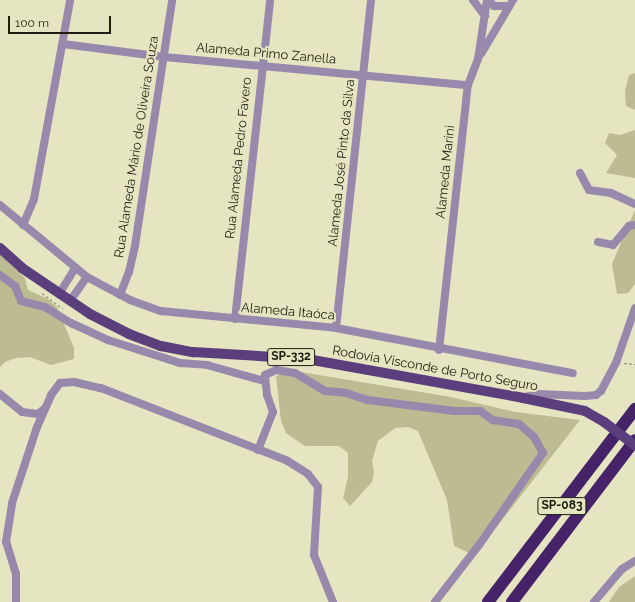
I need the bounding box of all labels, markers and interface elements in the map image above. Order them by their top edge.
scale bar [10,8,113,34]
text: 100 m [15,16,49,30]
street label: Rua Alameda Mário de Oliveira Souza [112,35,162,259]
street label: Alameda Primo Zanella [195,40,337,68]
street label: Rua Alameda Pedro Favero [223,76,255,240]
street label: Alameda José Pinto da Silva [325,78,359,248]
street label: Alameda Marini [433,125,459,219]
street label: Alameda Itaóca [240,300,336,324]
street label: Rodovia Visconde de Porto Seguro [331,343,539,395]
road number: SP-332 [267,347,315,367]
road number: SP-083 [537,496,587,516]

